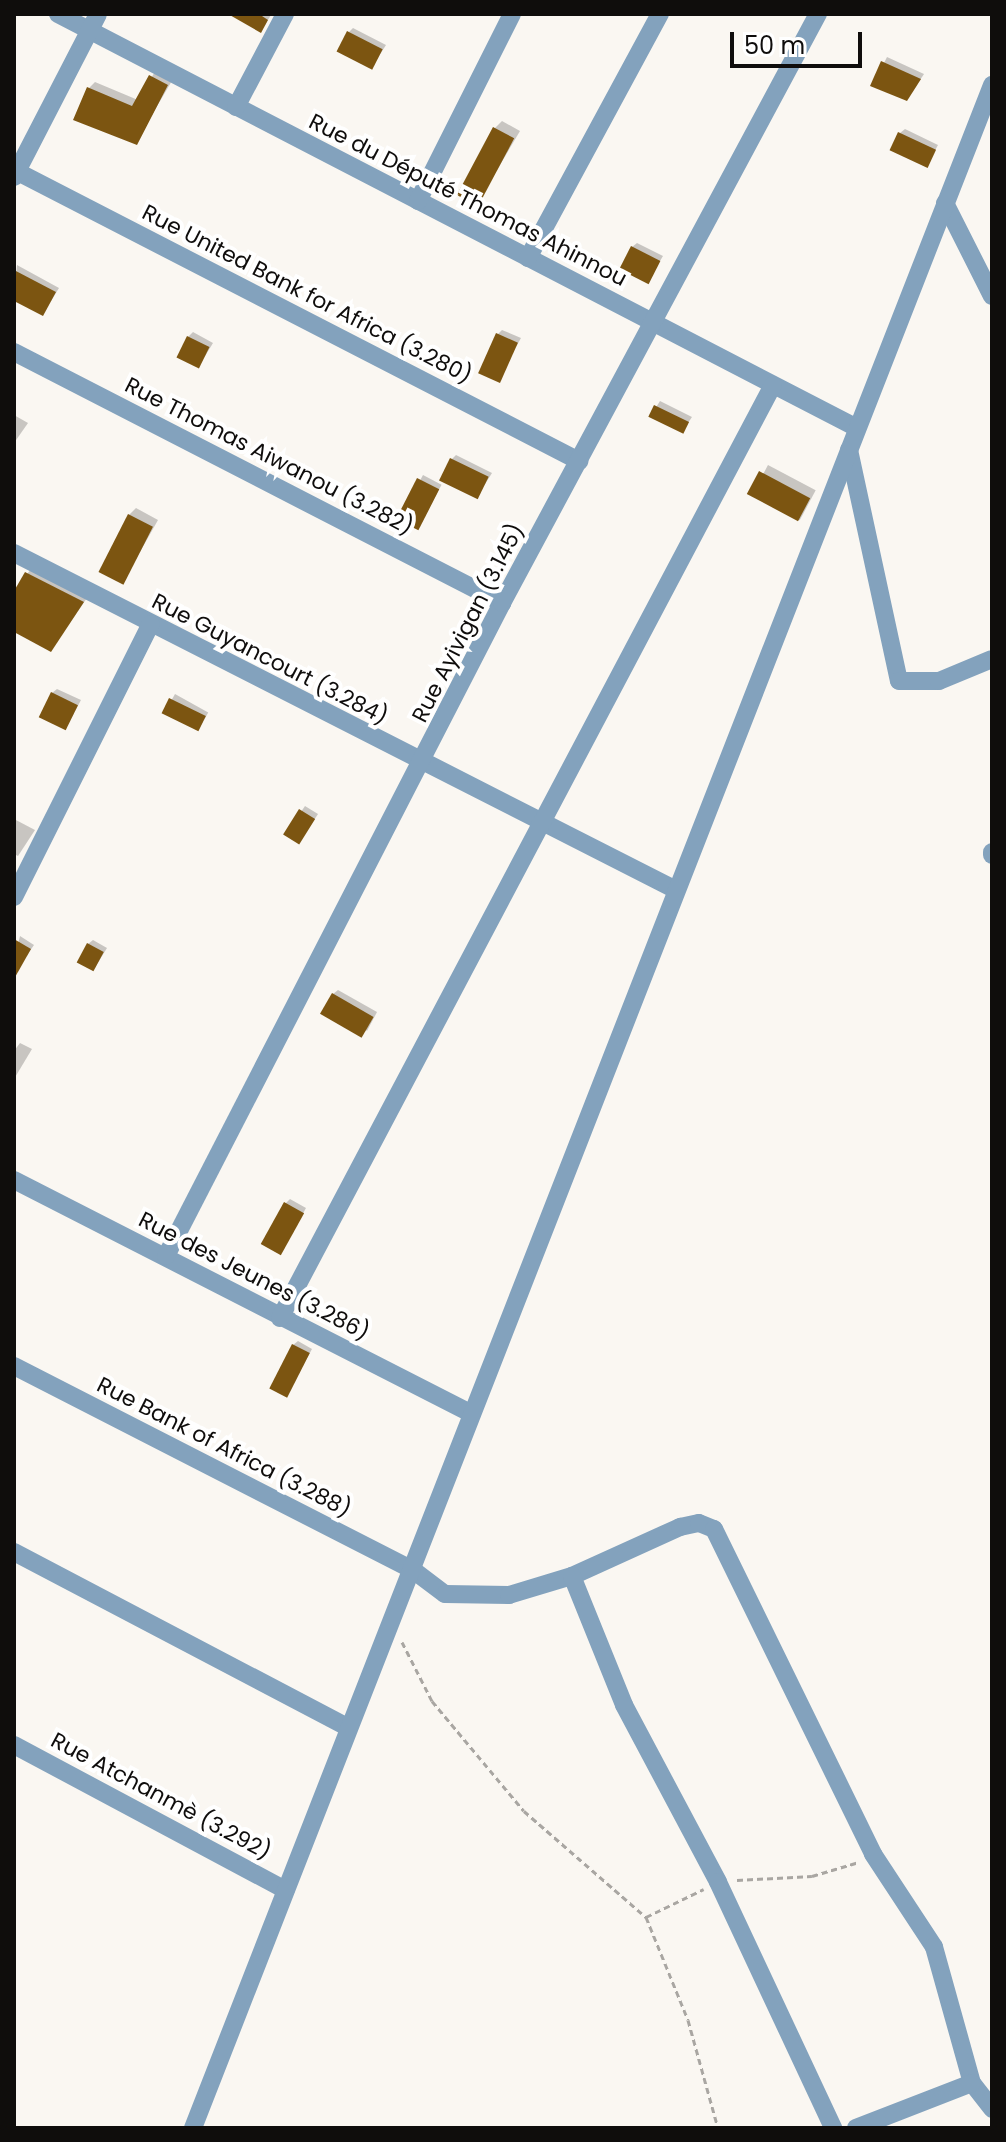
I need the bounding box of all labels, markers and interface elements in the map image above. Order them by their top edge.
scale bar [734,16,866,66]
text: 50 m [744,29,805,62]
street label: Rue du Député Thomas Ahinnou [305,108,631,292]
street label: Rue United Bank for Africa (3.280) [138,199,476,389]
street label: Rue Thomas Aiwanou (3.282) [120,372,418,540]
street label: Rue Ayivigan (3.145) [406,519,530,727]
street label: Rue Guyancourt (3.284) [148,588,392,730]
street label: Rue des Jeunes (3.286) [134,1206,374,1346]
street label: Rue Bank of Africa (3.288) [93,1371,355,1523]
street label: Rue Atchanmè (3.292) [47,1727,275,1865]

